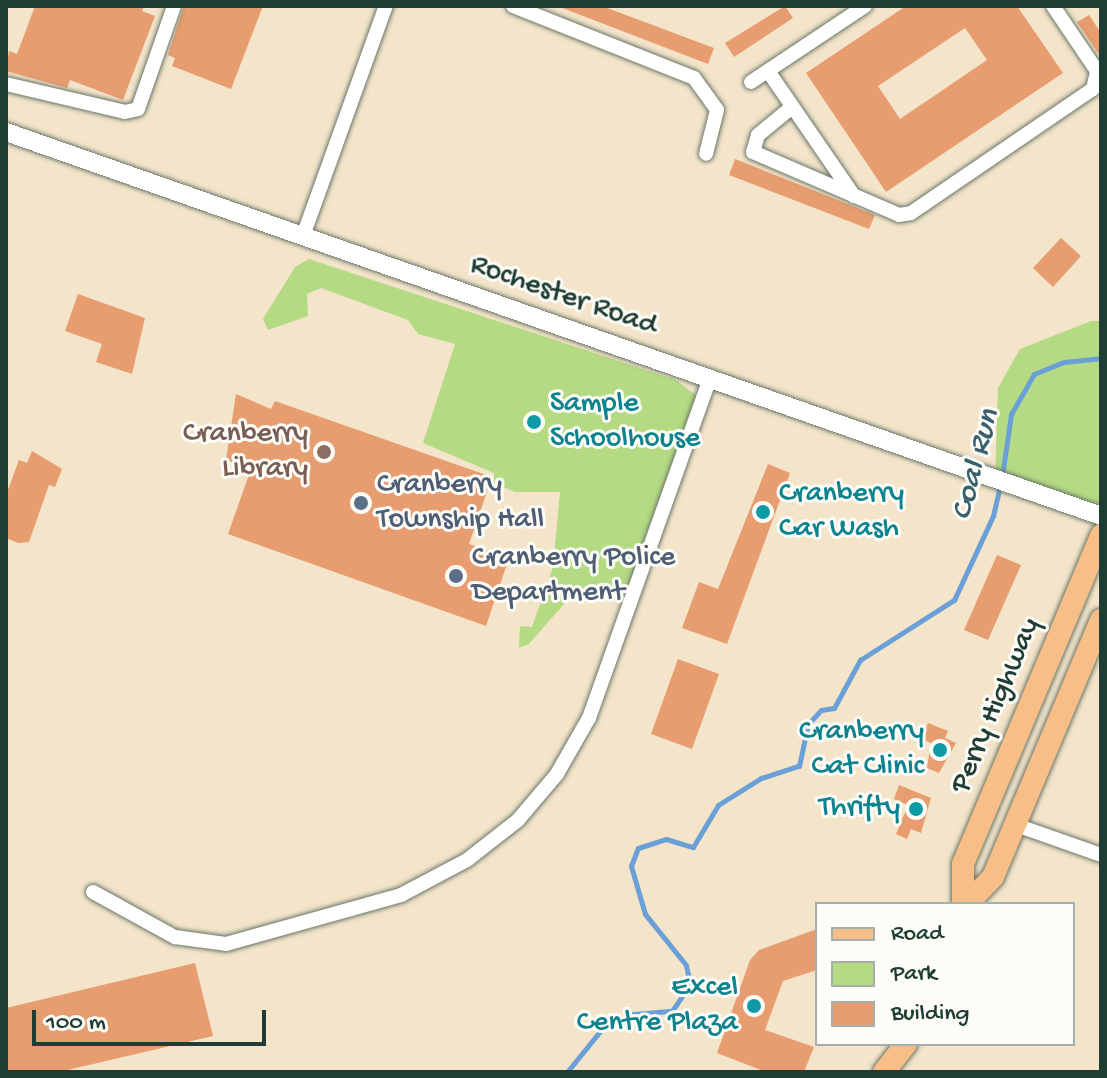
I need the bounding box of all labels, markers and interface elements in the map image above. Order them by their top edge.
street label: Rochester Road [465,248,661,346]
place label: Sample Schoolhouse [550,387,700,458]
water label: Coal Run [944,405,1010,525]
marker: Sample Schoolhouse [525,413,543,431]
place label: Cranberry Library [183,417,308,488]
marker: Cranberry Library [315,443,333,461]
place label: Cranberry Township Hall [377,468,544,538]
place label: Cranberry Car Wash [779,477,904,548]
marker: Cranberry Township Hall [352,494,370,512]
marker: Cranberry Car Wash [754,503,772,521]
place label: Cranberry Police Department [472,541,675,612]
marker: Cranberry Police Department [447,567,465,585]
street label: Perry Highway [944,613,1050,799]
place label: Cranberry Cat Clinic [799,715,924,786]
marker: Cranberry Cat Clinic [931,741,949,759]
place label: Thrifty [819,791,900,827]
marker: Thrifty [907,800,925,818]
legend [815,902,1075,1046]
text: Road [891,920,943,949]
text: Park [891,960,937,989]
place label: Excel Centre Plaza [577,971,738,1042]
scale bar [36,994,270,1044]
marker: Excel Centre Plaza [745,997,763,1015]
text: Building [891,1000,969,1029]
text: 100 m [46,1009,106,1038]

